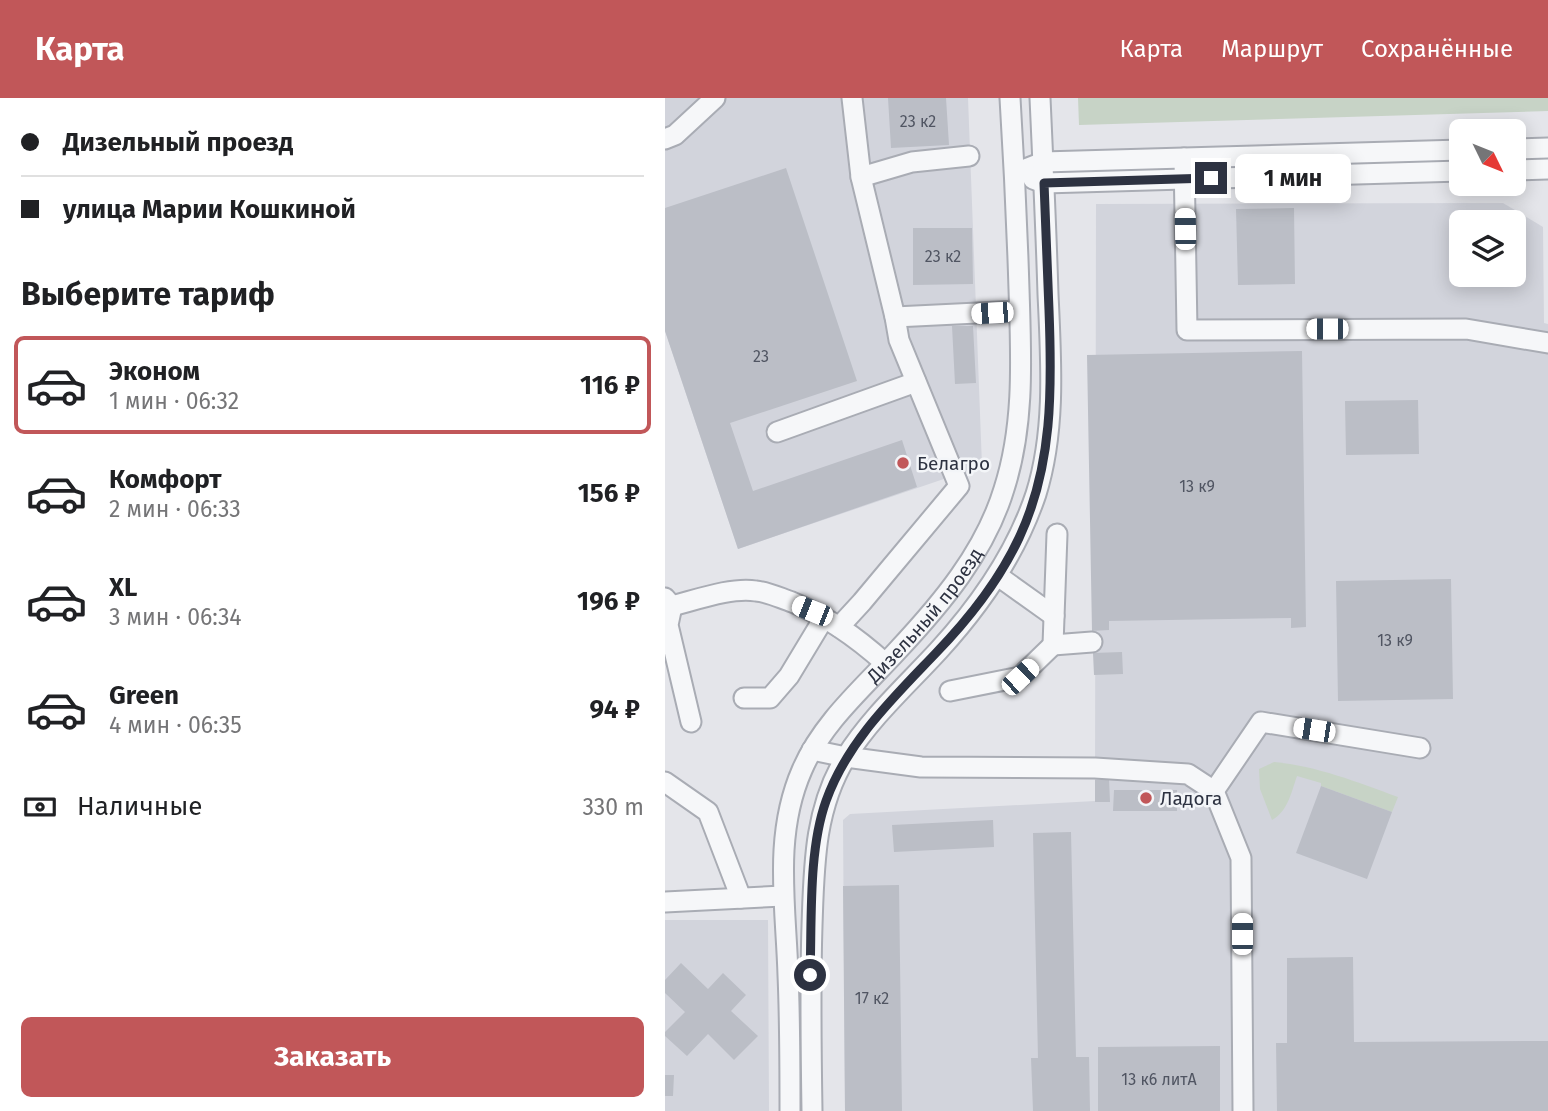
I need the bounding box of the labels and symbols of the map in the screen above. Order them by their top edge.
house number: 23 к2 [900,112,936,131]
north arrow [1449,119,1526,196]
callout: 1 мин [1235,154,1351,202]
route end [1195,162,1227,194]
car [1175,208,1196,250]
house number: 23 к2 [925,247,961,266]
car [971,301,1014,325]
car [1307,319,1349,340]
house number: 23 [753,347,769,366]
place label: Белагро [917,452,990,475]
marker: Белагро [895,455,911,471]
house number: 13 к9 [1179,477,1215,496]
street label: Дизельный проезд [862,544,987,688]
car [789,593,836,629]
house number: 13 к9 [1377,631,1413,650]
car [998,655,1043,699]
car [1292,716,1337,744]
place label: Ладога [1160,787,1222,810]
marker: Ладога [1138,790,1154,806]
car [1232,913,1253,955]
route start [794,959,826,991]
house number: 17 к2 [855,989,889,1008]
house number: 13 к6 литА [1121,1070,1197,1089]

